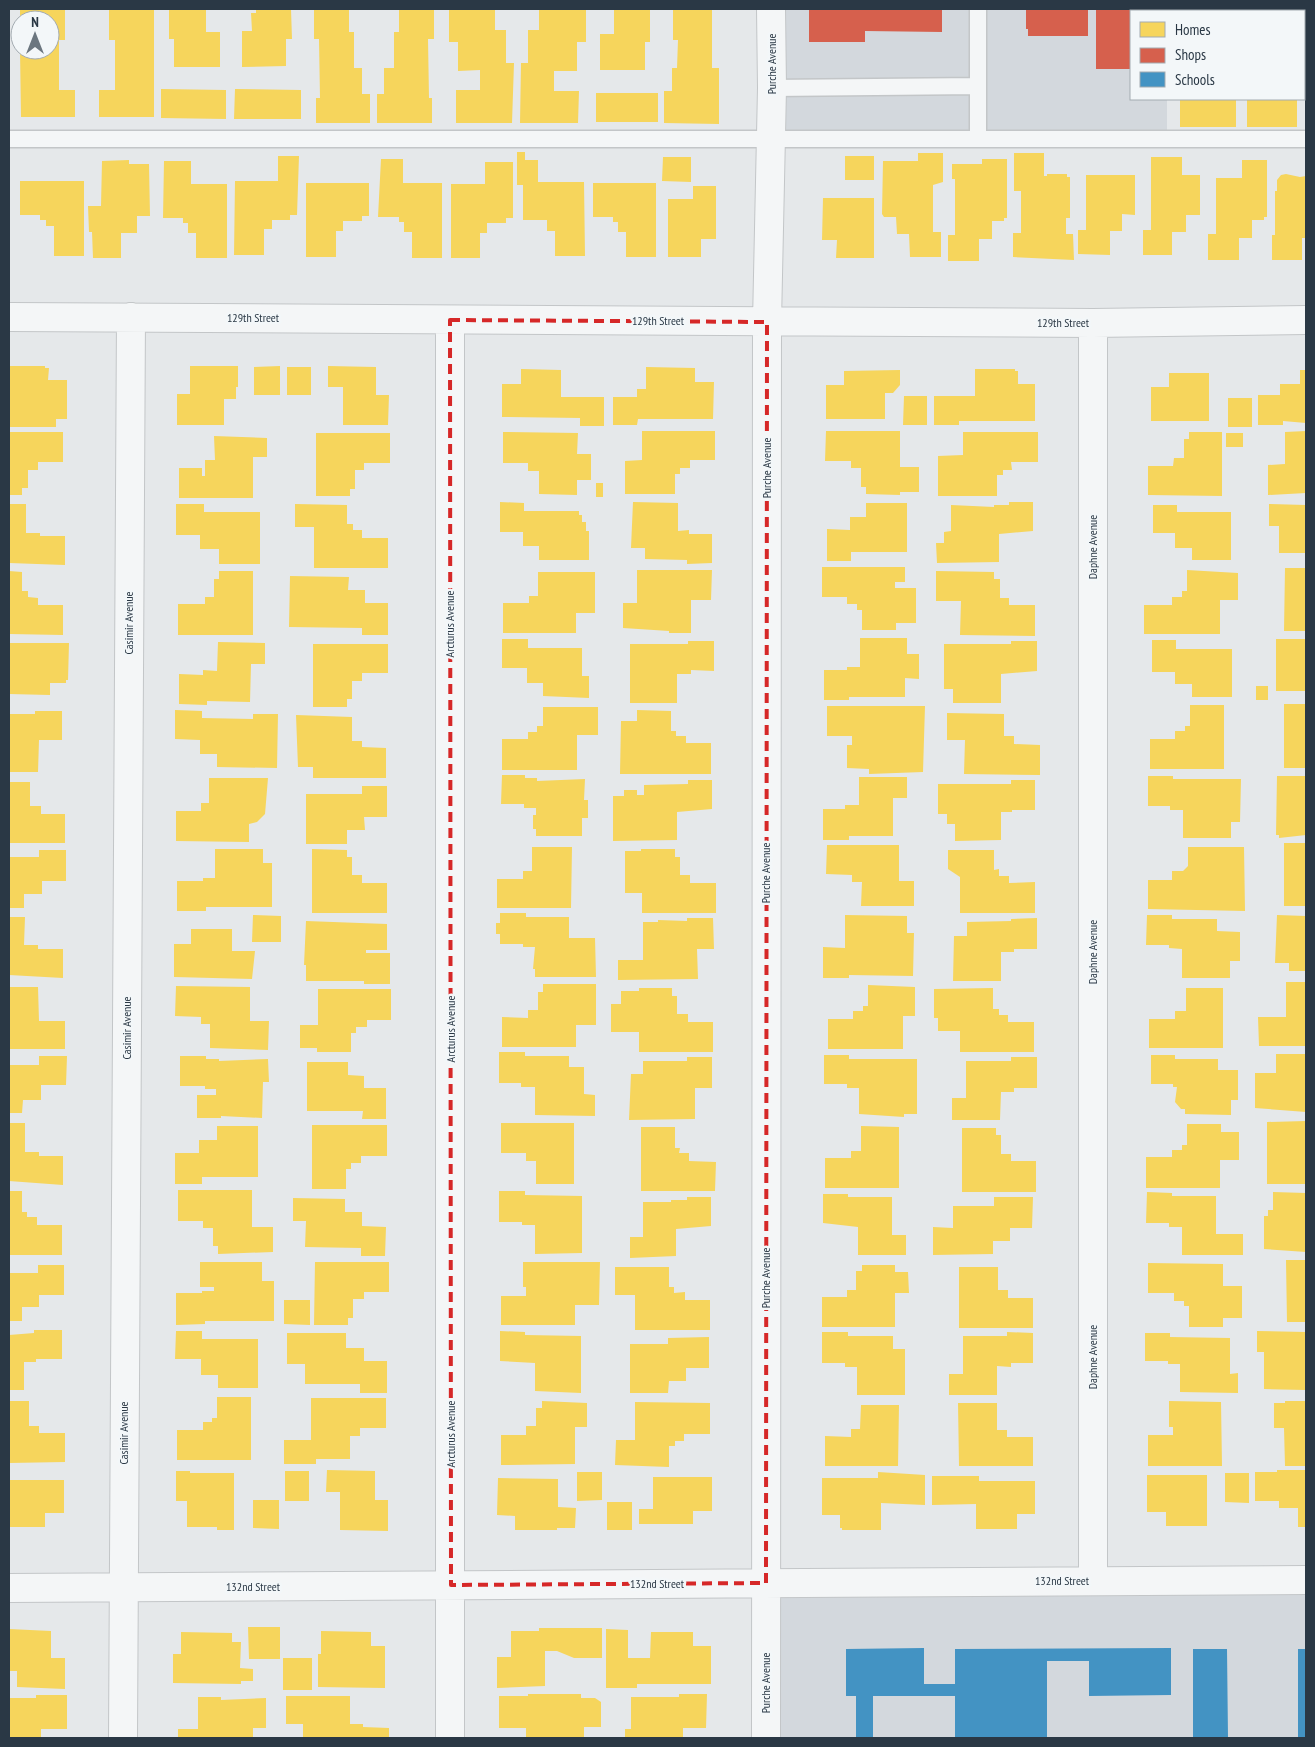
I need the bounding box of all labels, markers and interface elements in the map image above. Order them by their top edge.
north arrow [10,10,60,60]
legend [1130,10,1305,100]
text: N [31,13,39,31]
text: Homes [1175,20,1211,39]
street label: Purche Avenue [764,34,779,94]
text: Shops [1175,45,1206,64]
text: Schools [1175,70,1215,89]
street label: 129th Street [227,310,280,325]
street label: 129th Street [632,313,685,328]
street label: 129th Street [1037,315,1090,330]
street label: Purche Avenue [759,438,774,498]
street label: Daphne Avenue [1085,515,1100,579]
street label: Casimir Avenue [121,591,136,655]
street label: Arcturus Avenue [442,591,457,657]
street label: Purche Avenue [758,843,773,903]
street label: Daphne Avenue [1085,920,1100,984]
street label: Casimir Avenue [119,996,134,1060]
street label: Arcturus Avenue [443,996,458,1062]
street label: Purche Avenue [758,1248,773,1308]
street label: Daphne Avenue [1085,1325,1100,1389]
street label: Casimir Avenue [116,1401,131,1465]
street label: Arcturus Avenue [443,1401,458,1467]
street label: 132nd Street [1035,1573,1090,1588]
street label: 132nd Street [630,1576,685,1591]
street label: 132nd Street [226,1579,281,1594]
street label: Purche Avenue [758,1653,773,1713]

